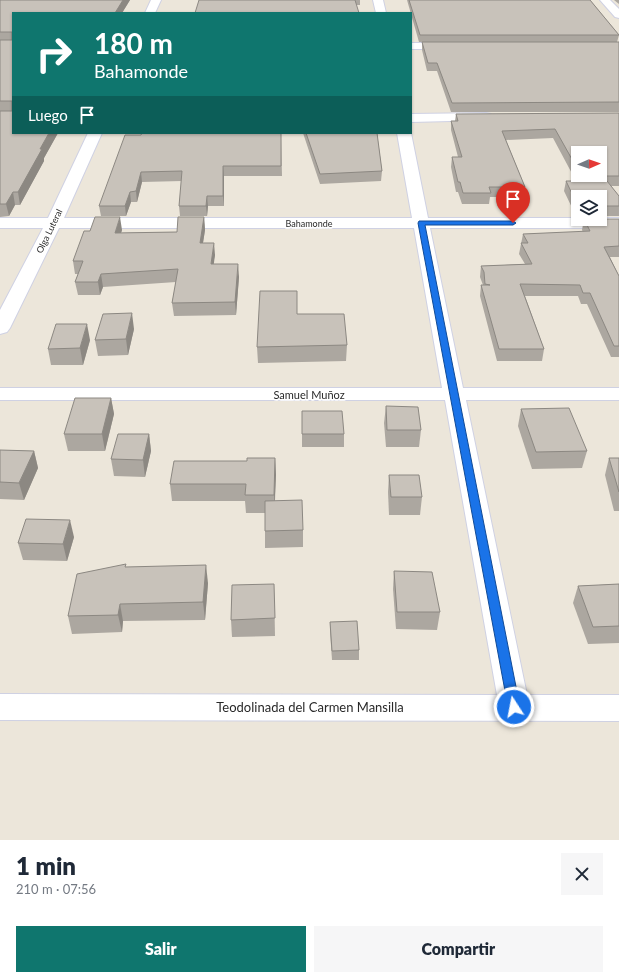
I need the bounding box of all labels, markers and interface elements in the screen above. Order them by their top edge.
text: 180 m [94,26,173,60]
icon: right [28,28,80,80]
text: Bahamonde [94,60,188,82]
icon: arrive [76,104,98,126]
text: Luego [28,106,68,124]
north arrow [571,146,607,182]
map controls [571,146,607,226]
pin [496,182,530,223]
icon: arrive [502,188,524,210]
button: layers [571,190,607,226]
street label: Olga Luteral [34,207,64,255]
street label: Bahamonde [285,218,333,229]
street label: Samuel Muñoz [273,388,345,401]
position arrow [493,686,535,728]
street label: Teodolinada del Carmen Mansilla [216,699,404,715]
text: 1 min [16,851,76,880]
button: close [561,853,603,895]
text: 210 m · 07:56 [16,881,96,897]
button: Salir [16,926,306,972]
button: Compartir [314,926,603,972]

